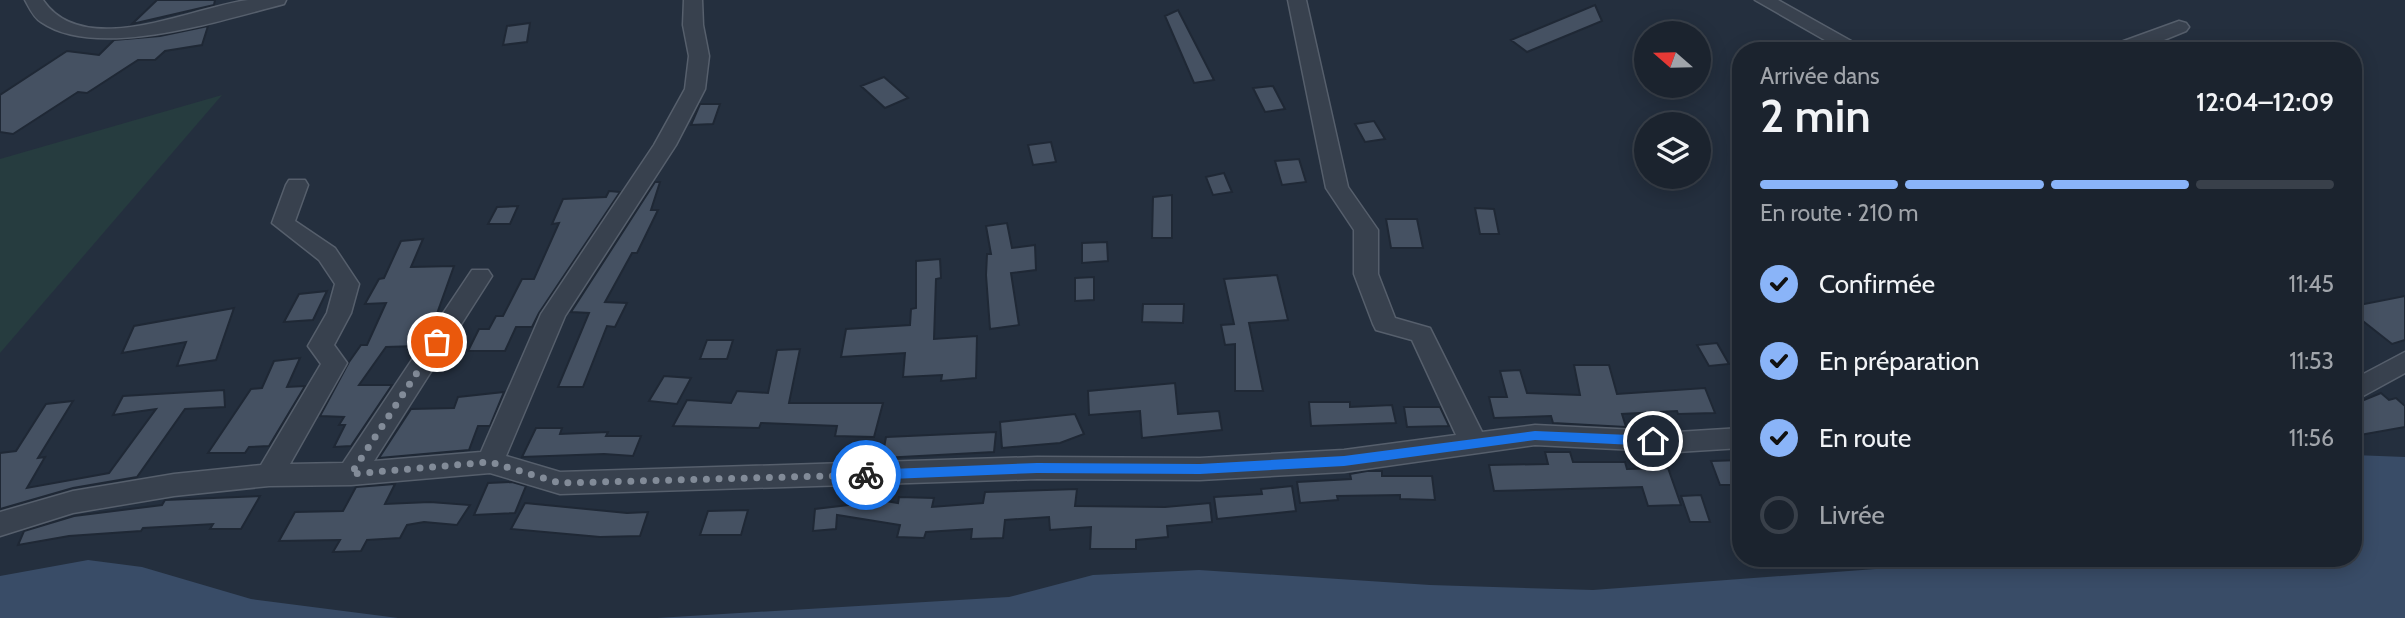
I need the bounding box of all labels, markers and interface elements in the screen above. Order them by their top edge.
north arrow [1634,21,1712,98]
map controls [1634,21,1711,189]
text: Arrivée dans [1760,62,1880,90]
text: 12:04–12:09 [2196,86,2334,118]
text: 2 min [1760,88,1871,144]
button: layers [1634,112,1711,189]
text: En route · 210 m [1760,199,1918,227]
icon: check [1760,265,1798,303]
text: Confirmée [1819,268,1935,300]
text: 11:45 [2288,270,2334,298]
pin [407,312,467,372]
icon: bag [418,323,456,361]
icon: check [1760,342,1798,380]
text: En préparation [1819,345,1980,377]
text: 11:53 [2289,347,2334,375]
pin [1623,411,1683,471]
icon: check [1760,419,1798,457]
icon: home [1634,422,1672,460]
text: En route [1819,422,1911,454]
text: 11:56 [2289,424,2334,452]
courier [831,440,901,510]
icon: bike [847,456,885,494]
text: Livrée [1819,499,1885,531]

